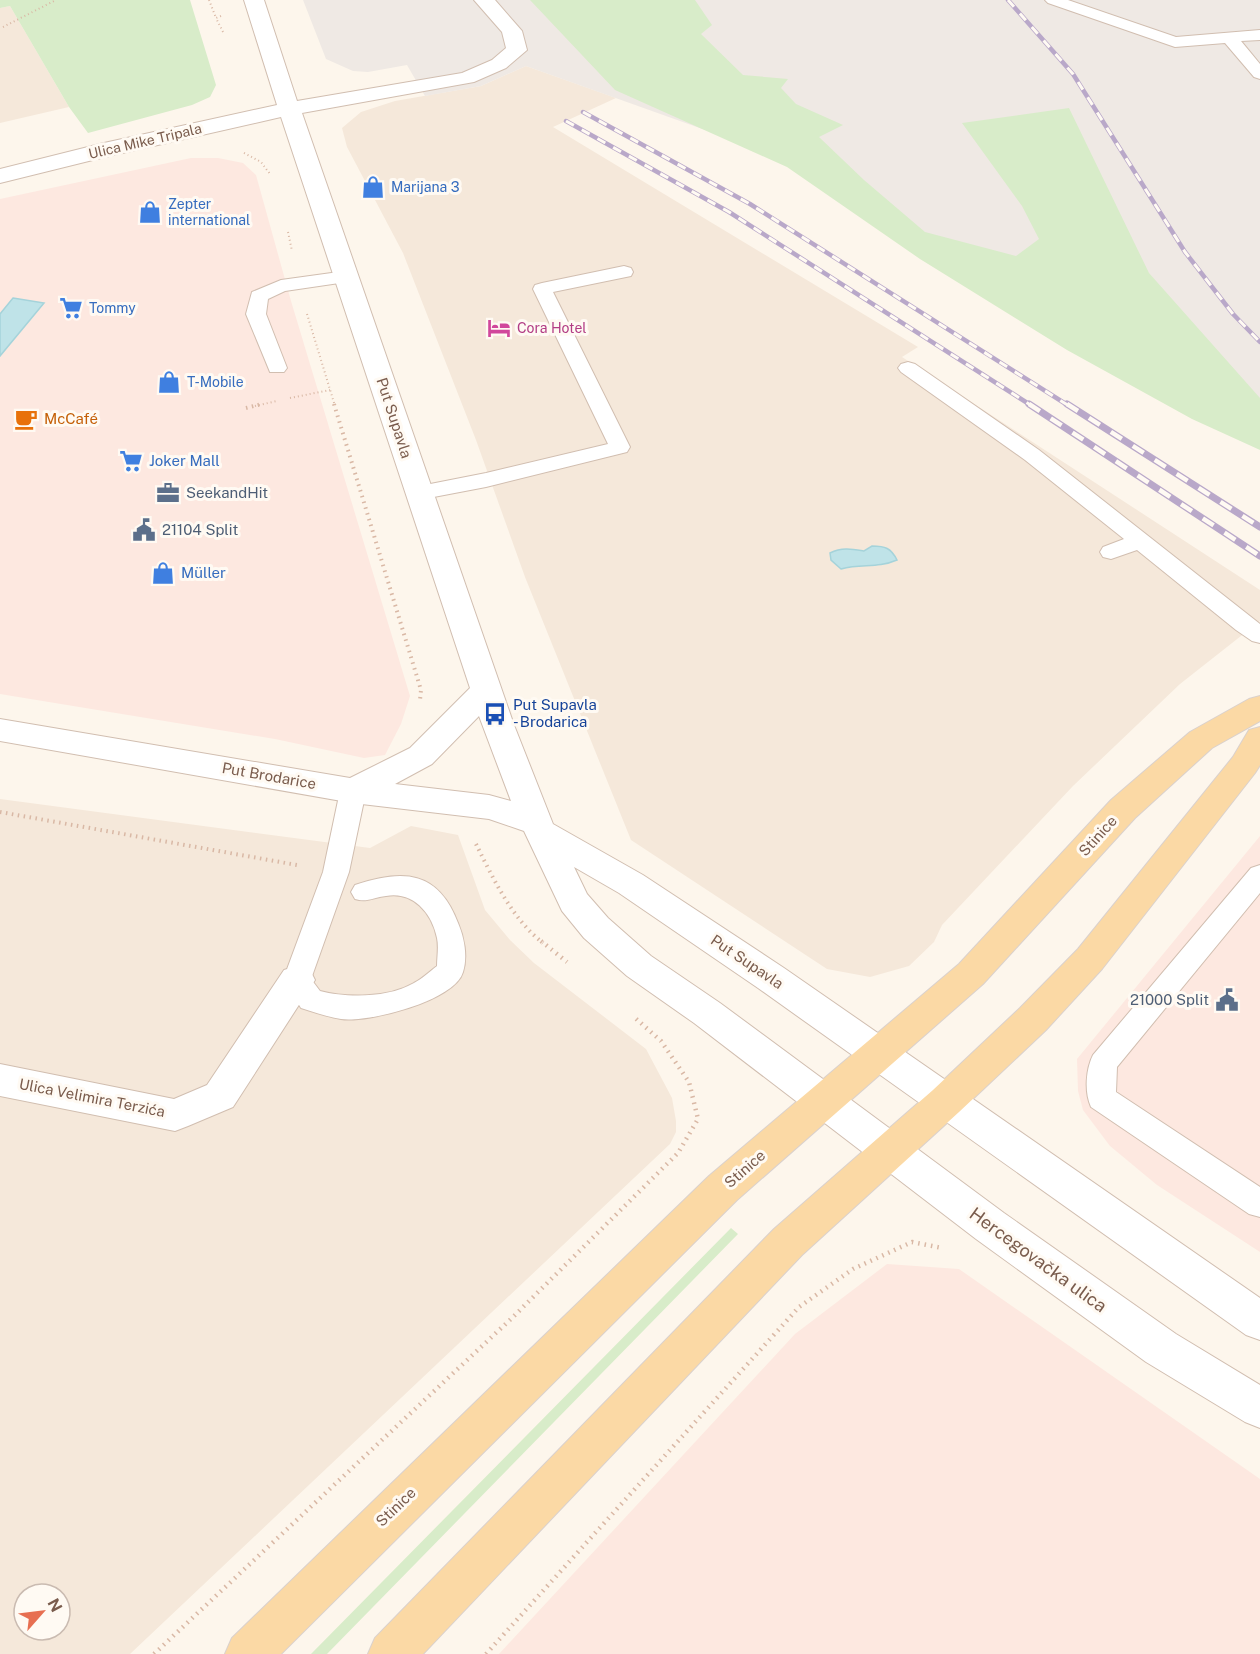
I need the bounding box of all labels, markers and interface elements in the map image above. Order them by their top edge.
street label: Ulica Mike Tripala [87,120,203,162]
shop icon: Marijana 3 [360,174,386,200]
place label: Marijana 3 [391,179,460,195]
place label: Zepter international [168,196,250,228]
shop icon: Zepter international [137,199,163,225]
supermarket icon: Tommy [58,295,84,321]
place label: Tommy [89,300,136,316]
hotel icon: Cora Hotel [486,315,512,341]
place label: Cora Hotel [517,320,587,336]
shop icon: T-Mobile [156,369,182,395]
place label: T-Mobile [187,374,244,390]
street label: Put Supavla [373,375,416,460]
cafe icon: McCafé [13,406,39,432]
place label: McCafé [44,410,98,427]
supermarket icon: Joker Mall [118,448,144,474]
place label: Joker Mall [149,452,220,469]
office icon: SeekandHit [155,480,181,506]
place label: SeekandHit [186,484,268,501]
public building icon: 21104 Split [131,517,157,543]
place label: 21104 Split [162,521,239,538]
shop icon: Müller [150,560,176,586]
place label: Müller [181,564,226,581]
place label: Put Supavla - Brodarica [513,696,597,730]
bus stop icon: Put Supavla - Brodarica [482,701,508,727]
street label: Put Brodarice [221,759,318,792]
street label: Stinice [1075,812,1120,859]
street label: Put Supavla [708,931,787,992]
public building icon: 21000 Split [1214,987,1240,1013]
place label: 21000 Split [1130,991,1209,1008]
street label: Ulica Velimira Terzića [18,1075,167,1120]
street label: Stinice [721,1146,769,1191]
street label: Hercegovačka ulica [966,1203,1111,1316]
street label: Stinice [372,1484,419,1530]
north arrow [12,1582,72,1642]
text: N [43,1595,66,1615]

